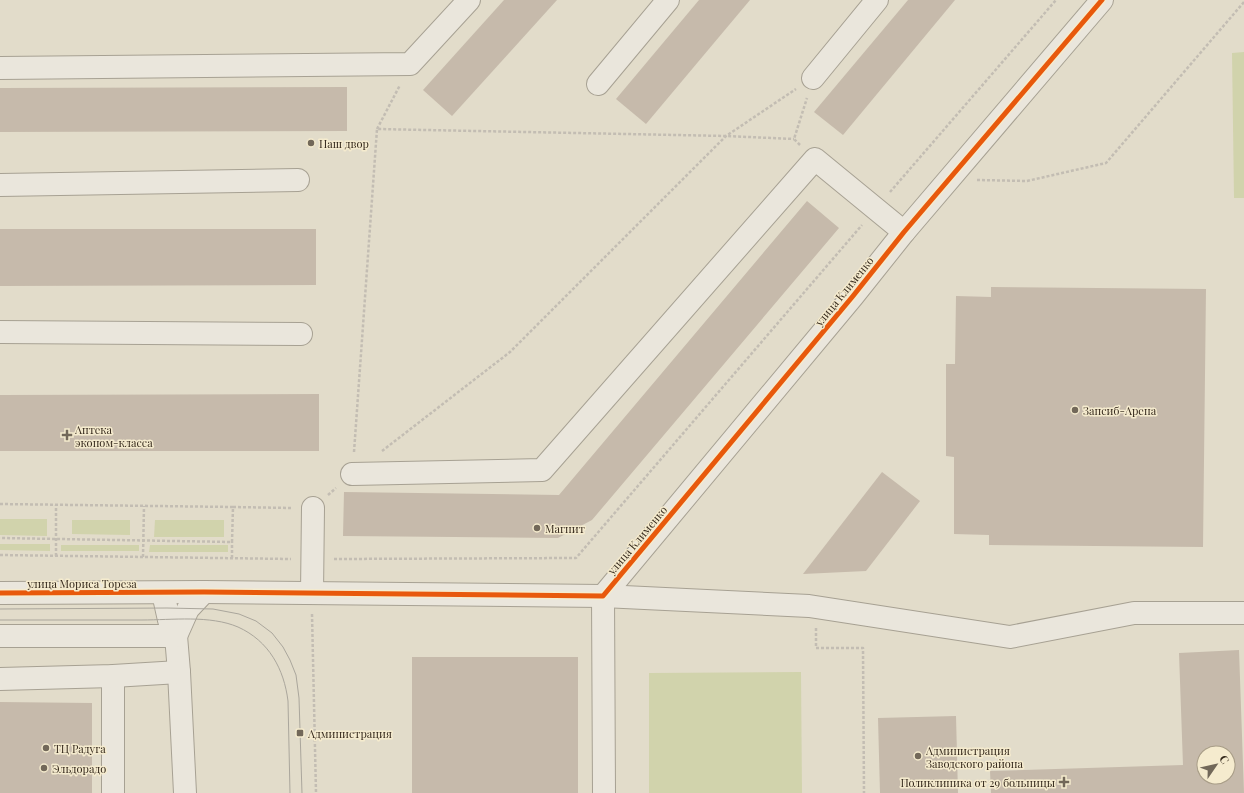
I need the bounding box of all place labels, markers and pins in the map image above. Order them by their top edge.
place label: Наш двор [319,136,369,151]
marker: Наш двор [306,138,316,148]
place label: Запсиб-Арена [1083,403,1157,418]
marker: Запсиб-Арена [1070,405,1080,415]
place label: Аптека эконом-класса [74,422,153,450]
marker: Аптека эконом-класса [62,430,72,440]
place label: Магнит [545,521,585,536]
marker: Магнит [532,523,542,533]
place label: Администрация [307,726,392,741]
marker: Администрация [295,728,305,738]
place label: ТЦ Радуга [54,741,106,756]
marker: ТЦ Радуга [41,743,51,753]
place label: Администрация Заводского района [925,743,1024,771]
marker: Администрация Заводского района [913,751,923,761]
place label: Эльдорадо [52,761,106,776]
marker: Эльдорадо [39,763,49,773]
place label: Поликлиника от 29 больницы [900,775,1056,790]
marker: Поликлиника от 29 больницы [1058,776,1070,788]

